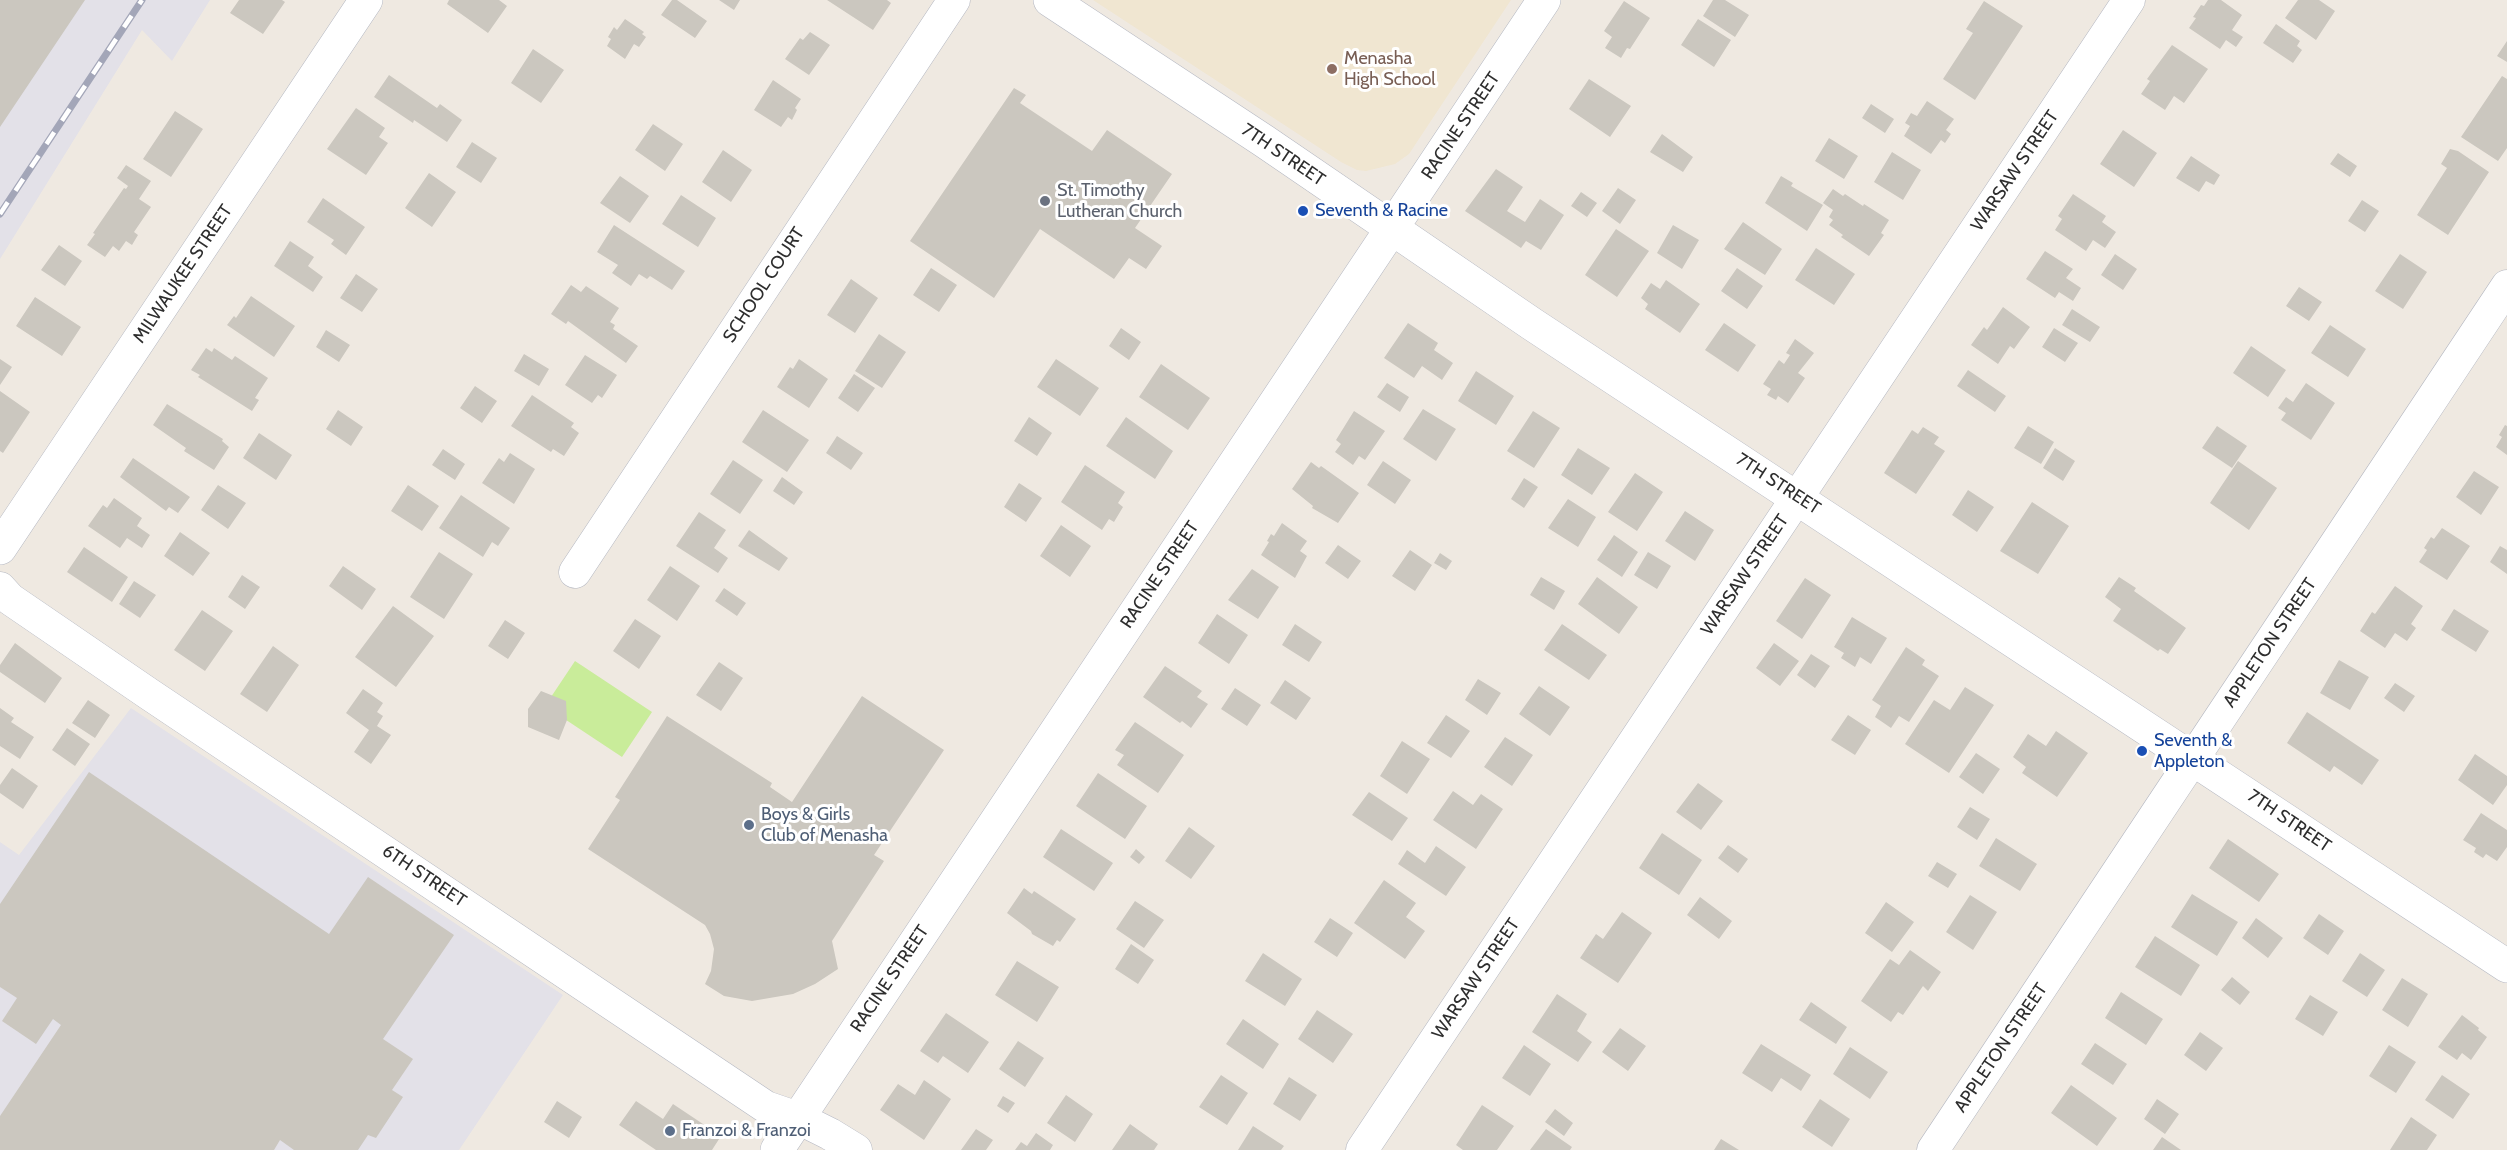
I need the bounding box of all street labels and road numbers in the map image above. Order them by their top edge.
street label: RACINE STREET [1417,68,1505,184]
street label: WARSAW STREET [1967,107,2063,235]
street label: 7TH STREET [1237,119,1329,191]
street label: MILWAUKEE STREET [129,201,237,347]
street label: SCHOOL COURT [719,223,809,347]
street label: 7TH STREET [1732,449,1824,519]
street label: WARSAW STREET [1697,511,1793,639]
street label: RACINE STREET [1116,517,1204,633]
street label: APPLETON STREET [2219,574,2321,712]
street label: 7TH STREET [2243,785,2335,857]
street label: 6TH STREET [378,840,470,912]
street label: WARSAW STREET [1428,915,1524,1043]
street label: RACINE STREET [846,921,934,1037]
street label: APPLETON STREET [1950,979,2052,1117]

